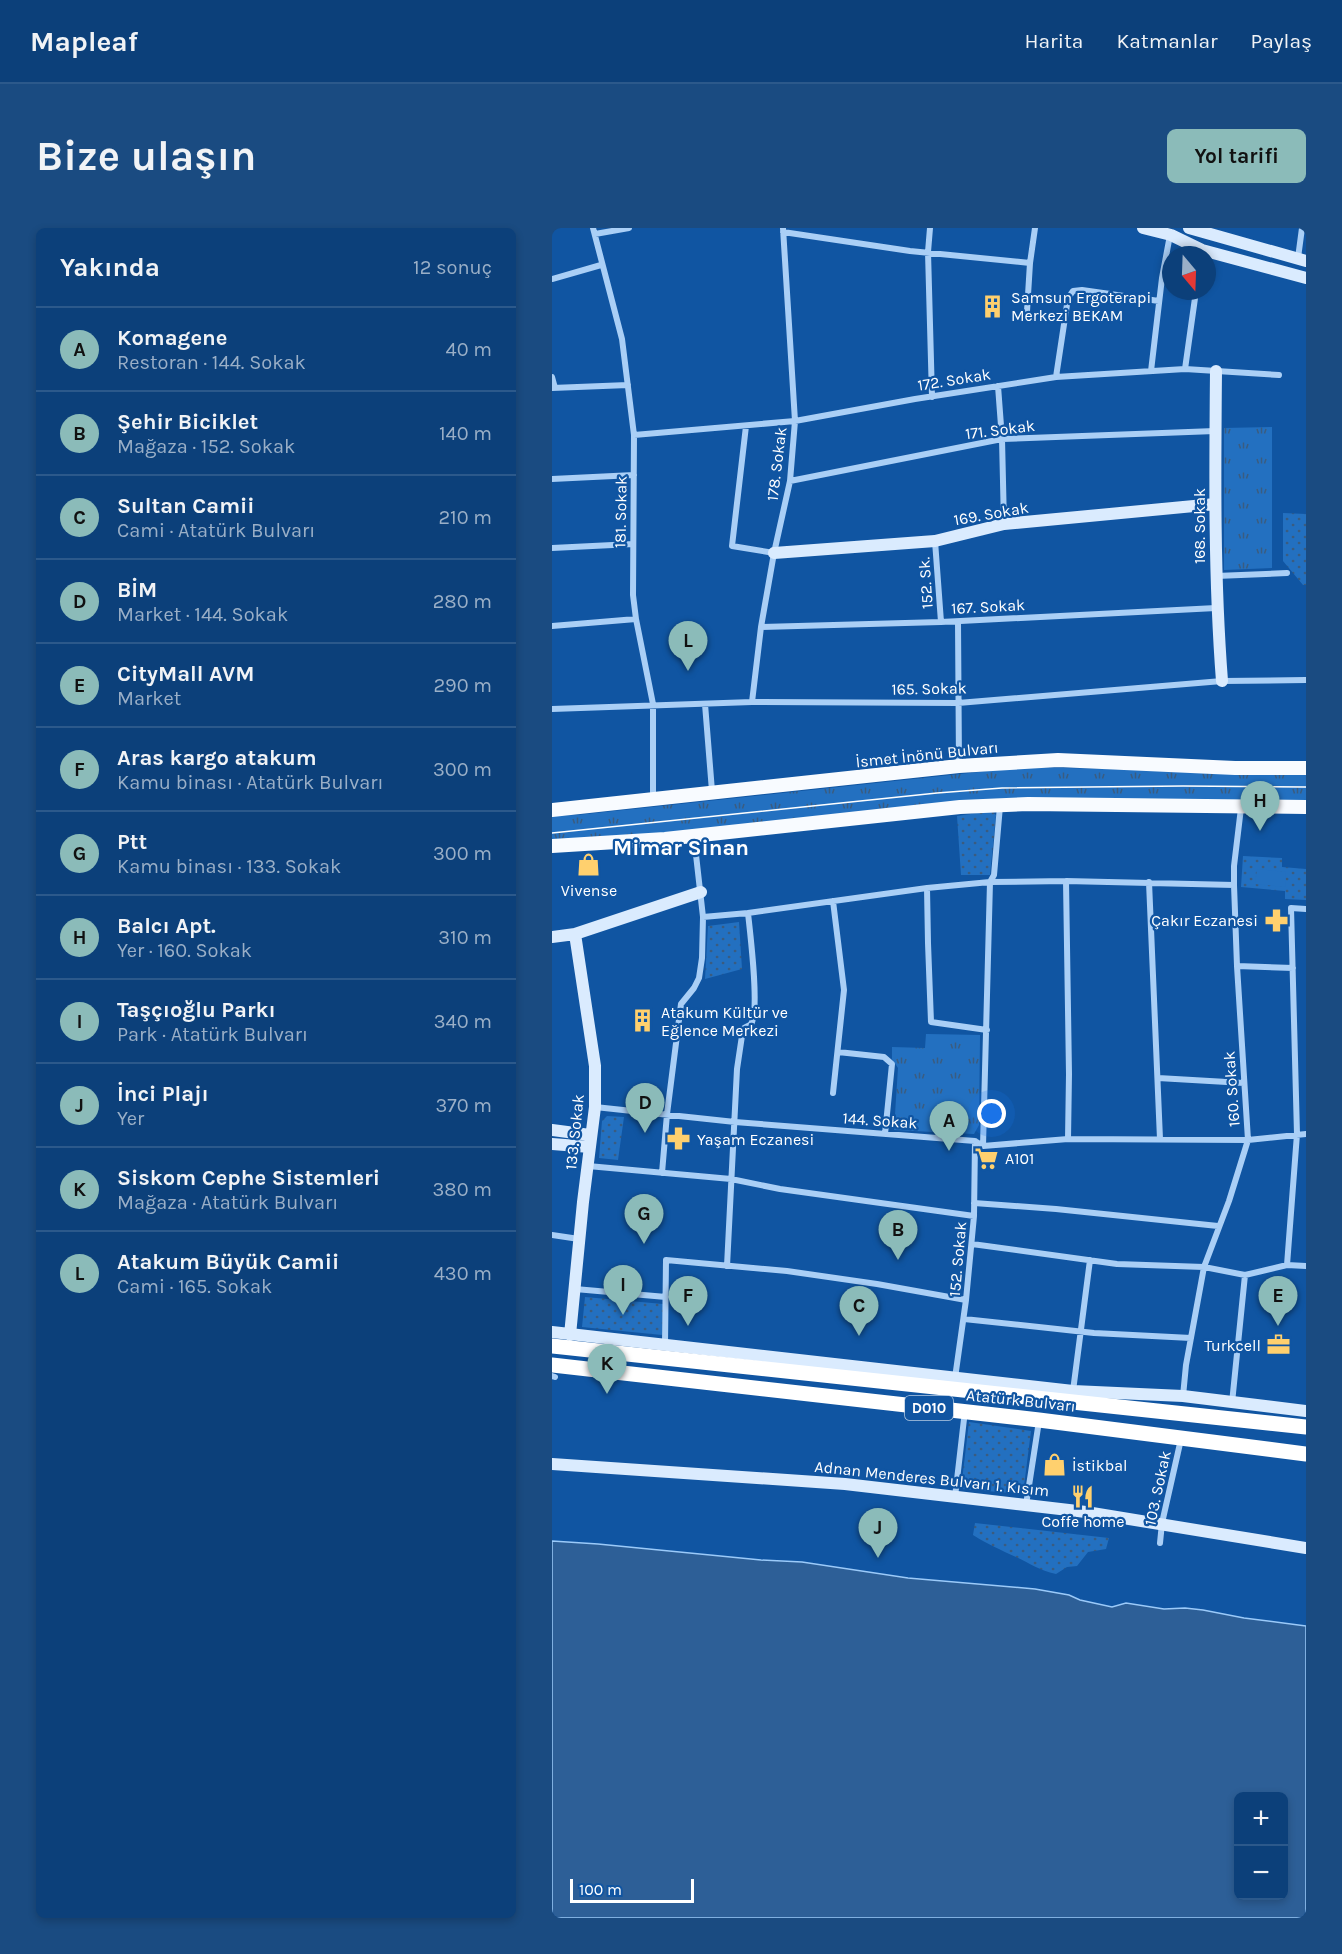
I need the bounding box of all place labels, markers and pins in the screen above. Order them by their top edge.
place label: Samsun Ergoterapi Merkezi BEKAM [1011,288,1151,325]
building icon: Samsun Ergoterapi Merkezi BEKAM [980,293,1006,319]
pin: L [668,622,708,671]
pin: H [1240,782,1280,831]
shop icon: Vivense [576,852,602,878]
place label: Vivense [561,881,617,900]
pharmacy icon: Çakır Eczanesi [1263,907,1289,933]
place label: Çakır Eczanesi [1151,911,1258,930]
place label: Atakum Kültür ve Eğlence Merkezi [661,1003,788,1040]
building icon: Atakum Kültür ve Eğlence Merkezi [630,1008,656,1034]
pin: D [626,1084,664,1133]
pin: A [930,1102,968,1151]
pharmacy icon: Yaşam Eczanesi [666,1126,692,1152]
place label: Yaşam Eczanesi [697,1130,814,1149]
supermarket icon: A101 [974,1145,1000,1171]
place label: A101 [1005,1149,1034,1168]
pin: G [624,1194,664,1244]
pin: B [878,1210,918,1260]
pin: I [604,1266,642,1315]
pin: F [668,1276,708,1326]
pin: E [1258,1276,1298,1326]
pin: C [840,1286,878,1336]
office icon: Turkcell [1266,1332,1292,1358]
place label: Turkcell [1204,1336,1261,1355]
pin: K [588,1344,626,1394]
shop icon: İstikbal [1041,1452,1067,1478]
place label: İstikbal [1072,1456,1127,1475]
restaurant icon: Coffe home [1070,1483,1096,1509]
pin: J [858,1508,898,1558]
place label: Coffe home [1041,1512,1125,1531]

